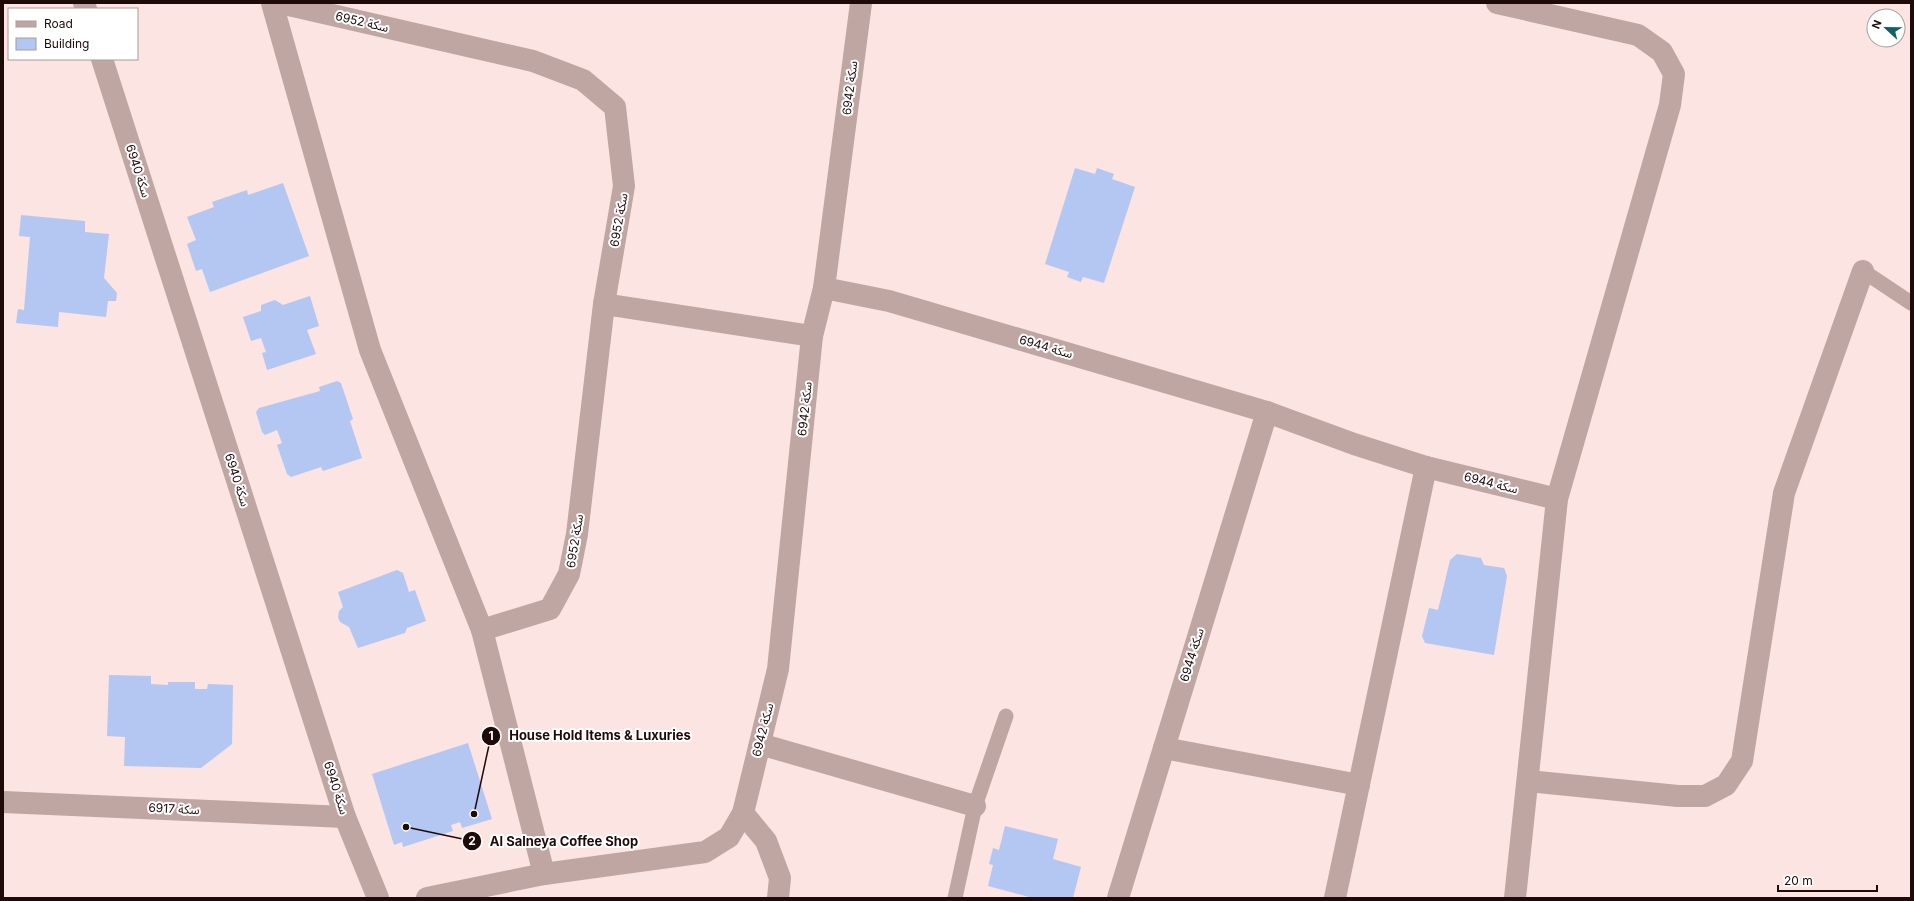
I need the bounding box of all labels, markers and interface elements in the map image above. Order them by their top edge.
legend [8,8,138,60]
street label: سكة 6952 [334,8,390,35]
north arrow [1866,8,1906,48]
text: Road [44,16,73,31]
text: N [1869,18,1885,31]
text: Building [44,36,89,51]
street label: سكة 6942 [839,60,860,116]
street label: سكة 6940 [123,142,154,199]
street label: سكة 6952 [606,192,631,248]
street label: سكة 6944 [1018,332,1075,361]
street label: سكة 6942 [794,381,815,437]
street label: سكة 6940 [222,451,253,508]
street label: سكة 6944 [1463,469,1520,496]
street label: سكة 6952 [563,513,586,569]
street label: سكة 6944 [1176,626,1207,683]
street label: سكة 6942 [749,702,776,758]
callout: House Hold Items & Luxuries [481,723,699,748]
text: House Hold Items & Luxuries [509,727,691,743]
text: 1 [488,728,494,743]
street label: سكة 6940 [321,759,352,816]
street label: سكة 6917 [148,800,200,817]
callout: Al Salneya Coffee Shop [462,829,646,854]
text: 2 [468,833,476,848]
text: Al Salneya Coffee Shop [490,833,638,849]
scale bar [1778,867,1877,893]
text: 20 m [1784,873,1813,888]

